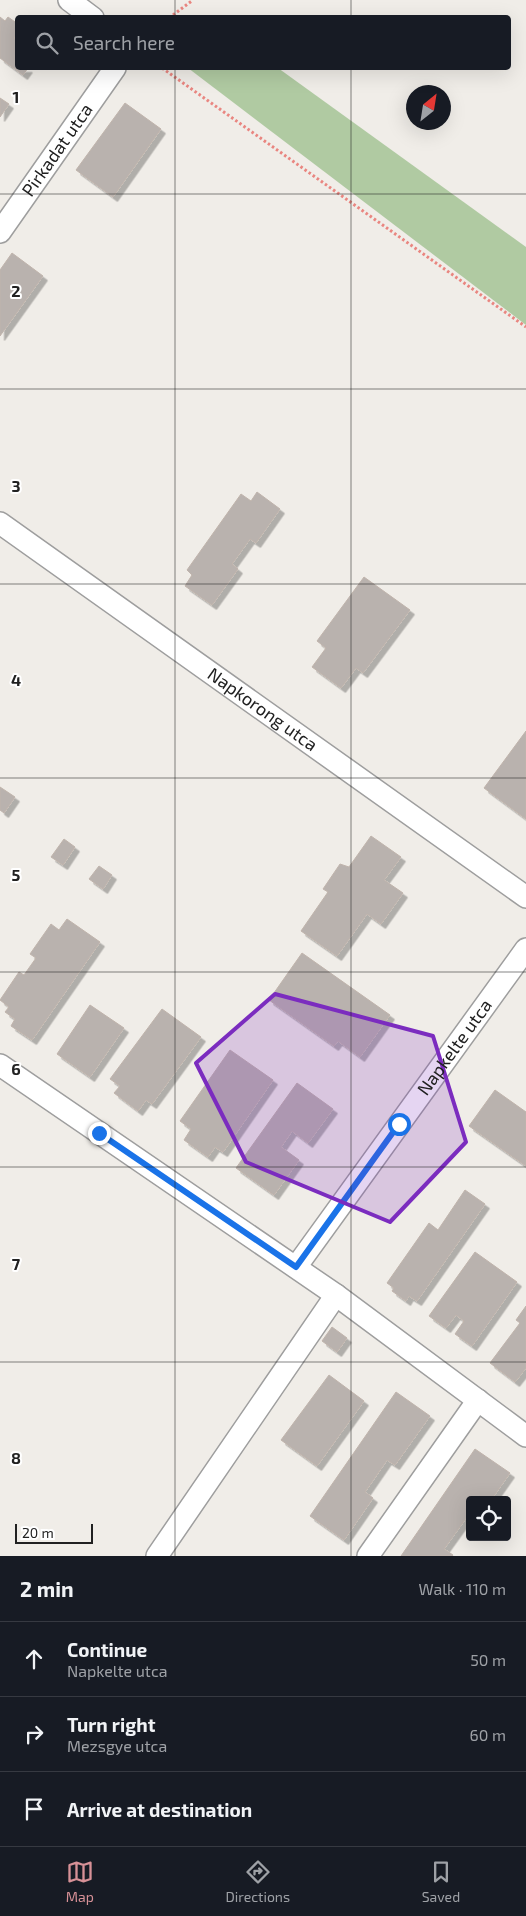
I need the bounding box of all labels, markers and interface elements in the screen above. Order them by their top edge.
search box [15,15,511,70]
icon: search [33,29,61,57]
text: Search here [73,31,175,54]
north arrow [406,85,451,130]
text: 1 [13,87,19,106]
street label: Pirkadat utca [16,99,97,200]
text: 2 [11,281,21,300]
text: 3 [11,476,21,495]
street label: Napkorong utca [204,662,322,755]
text: 4 [11,670,21,689]
text: 5 [12,865,21,884]
street label: Napkelte utca [412,995,496,1099]
text: 6 [11,1059,21,1078]
route start [388,1113,411,1136]
route end [88,1122,111,1145]
text: 7 [12,1254,21,1273]
text: 8 [11,1448,21,1467]
map controls [466,1496,511,1541]
button: locate [466,1496,511,1541]
scale bar [15,1521,92,1544]
text: 20 m [22,1524,54,1541]
text: 2 min [20,1576,74,1601]
text: Walk · 110 m [419,1579,506,1598]
text: Continue [67,1638,147,1661]
icon: ahead [20,1645,48,1673]
text: 50 m [470,1650,506,1669]
text: Napkelte utca [67,1661,168,1680]
text: Turn right [67,1713,155,1736]
icon: right [20,1720,48,1748]
text: 60 m [470,1725,506,1744]
text: Mezsgye utca [67,1736,167,1755]
icon: arrive [20,1795,48,1823]
text: Arrive at destination [67,1798,252,1821]
tab: Map [66,1858,94,1905]
tab: Directions [226,1858,290,1905]
tab: Saved [422,1858,460,1905]

